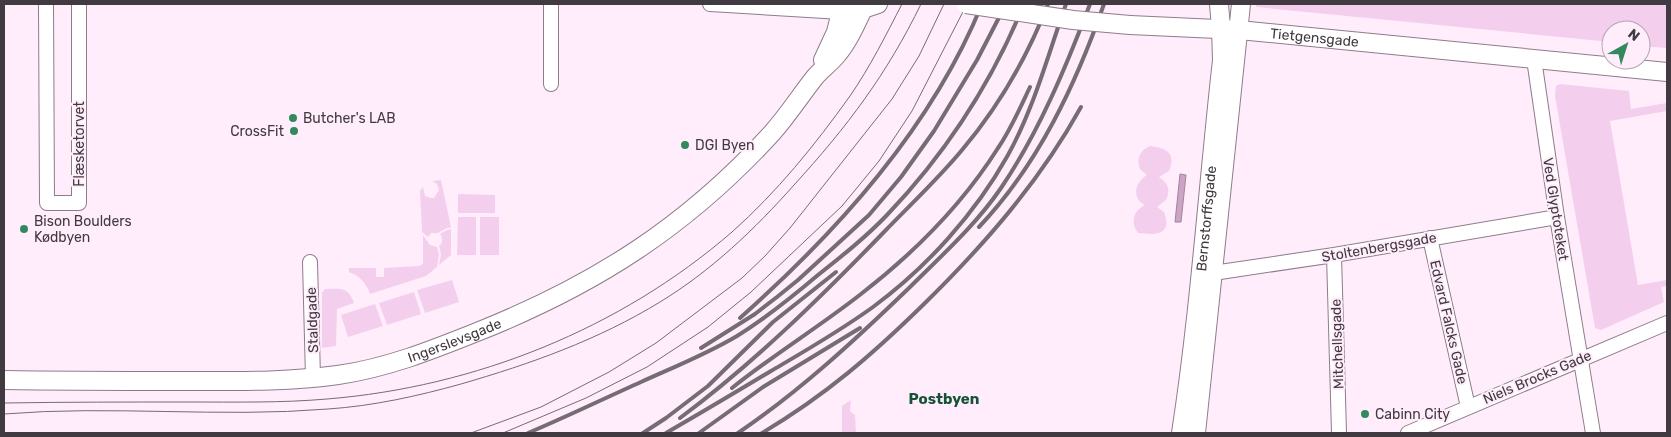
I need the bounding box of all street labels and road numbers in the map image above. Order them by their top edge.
street label: Tietgensgade [1269,25,1360,51]
street label: Flæsketorvet [71,101,88,187]
street label: Ved Glyptoteket [1539,156,1572,262]
street label: Bernstorffsgade [1193,165,1220,272]
street label: Stoltenbergsgade [1320,229,1438,266]
street label: Edvard Falcks Gade [1426,259,1471,386]
street label: Staldgade [303,287,322,353]
street label: Mitchellsgade [1327,298,1348,389]
street label: Ingerslevsgade [406,315,504,366]
street label: Niels Brocks Gade [1480,347,1594,408]

